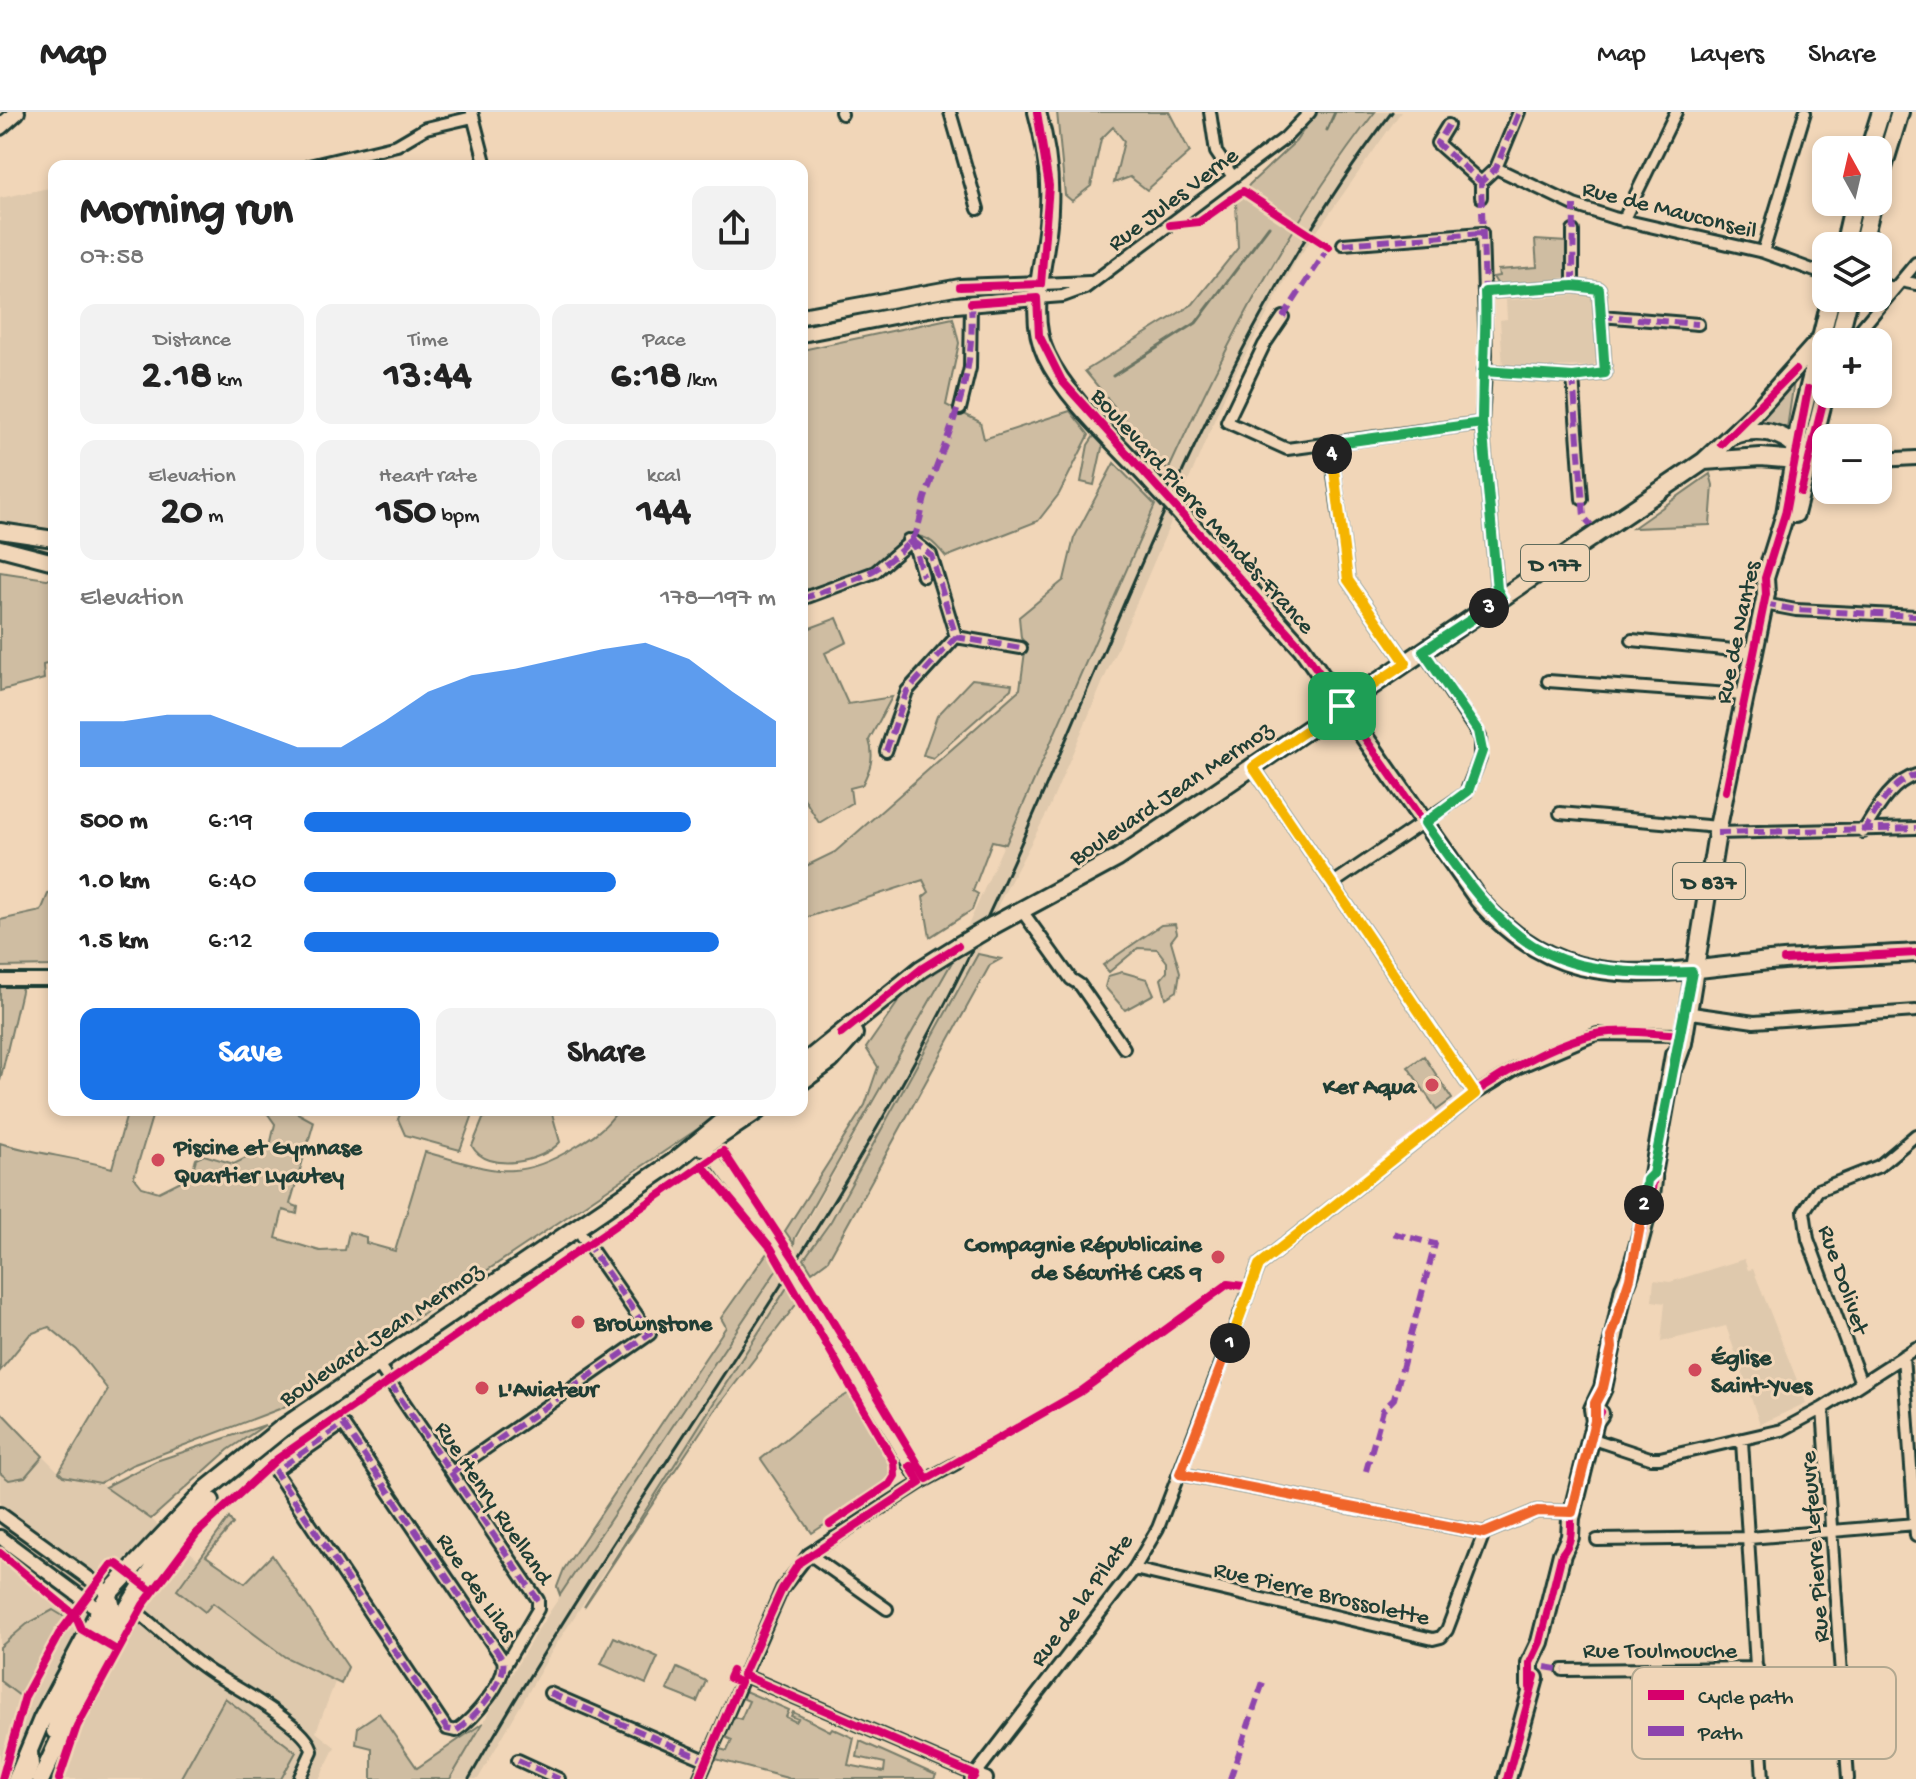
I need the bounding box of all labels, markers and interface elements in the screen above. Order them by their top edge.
text: Map [40,33,106,77]
text: Map [1597,39,1646,72]
text: Layers [1690,39,1764,72]
text: Share [1808,39,1876,72]
north arrow [1812,136,1892,216]
map controls [1812,136,1892,504]
street label: Rue Jules Verne [1103,142,1246,259]
street label: Rue de Mauconseil [1579,176,1760,247]
button: share [692,186,776,270]
text: Morning run [80,187,293,239]
button: layers [1812,232,1892,312]
text: 07:58 [80,243,144,274]
text: Distance [153,328,231,354]
text: Time [408,328,448,354]
text: Pace [642,328,686,354]
button: + [1812,328,1892,408]
text: 2.18 [142,354,212,401]
text: 13:44 [384,354,472,401]
text: 6:18 [611,354,681,401]
text: km [212,368,242,394]
text: /km [681,368,717,394]
street label: Boulevard Pierre Mendès-France [1083,383,1320,642]
button: − [1812,424,1892,504]
pin: 4 [1312,434,1352,474]
text: 4 [1327,441,1337,467]
text: Elevation [148,464,236,490]
text: Heart rate [379,464,477,490]
text: kcal [647,464,681,490]
text: 20 [160,490,203,537]
text: 150 [376,490,436,537]
text: 144 [637,490,691,537]
text: m [203,504,224,530]
text: bpm [436,504,480,530]
road number: D 177 [1521,545,1589,581]
street label: Rue de Nantes [1710,557,1769,707]
text: Elevation [80,584,183,615]
text: 178–197 m [660,584,776,615]
pin: 3 [1469,588,1509,628]
text: 3 [1483,595,1495,621]
pin [1308,672,1376,740]
icon: arrive [1320,684,1364,728]
street label: Boulevard Jean Mermoz [1064,715,1280,874]
text: 500 m [80,807,148,838]
text: 6:19 [208,807,253,838]
road number: D 837 [1673,863,1745,899]
text: 1.0 km [80,867,150,898]
text: 6:40 [208,867,256,898]
text: 1.5 km [80,927,149,958]
text: 6:12 [208,927,253,958]
button: Save [80,1008,420,1100]
button: Share [436,1008,776,1100]
place label: Ker Aqua [1322,1074,1418,1103]
marker: Ker Aqua [1423,1076,1441,1094]
place label: Piscine et Gymnase Quartier Lyautey [172,1135,364,1192]
marker: Piscine et Gymnase Quartier Lyautey [149,1151,167,1169]
pin: 2 [1624,1185,1664,1225]
text: 2 [1639,1192,1649,1218]
street label: Rue Dolivet [1810,1222,1875,1340]
place label: Compagnie Républicaine de Sécurité CRS 9 [964,1232,1204,1289]
marker: Compagnie Républicaine de Sécurité CRS 9 [1209,1248,1227,1266]
street label: Boulevard Jean Mermoz [274,1256,490,1415]
place label: Brownstone [593,1311,714,1340]
marker: Brownstone [569,1313,587,1331]
pin: 1 [1210,1323,1250,1363]
text: 1 [1226,1330,1234,1356]
place label: Église Saint-Yves [1711,1345,1813,1402]
marker: Église Saint-Yves [1686,1361,1704,1379]
place label: L'Aviateur [498,1377,601,1406]
marker: L'Aviateur [473,1379,491,1397]
street label: Rue Henry Ruelland [427,1417,559,1593]
street label: Rue Pierre Lefeuvre [1795,1450,1838,1643]
street label: Rue des Lilas [428,1528,523,1649]
street label: Rue de la Pilate [1025,1528,1141,1673]
street label: Rue Pierre Brossolette [1210,1556,1433,1635]
street label: Rue Toulmouche [1583,1638,1738,1667]
legend [1632,1667,1896,1759]
text: Cycle path [1698,1686,1794,1712]
text: Path [1697,1722,1743,1748]

